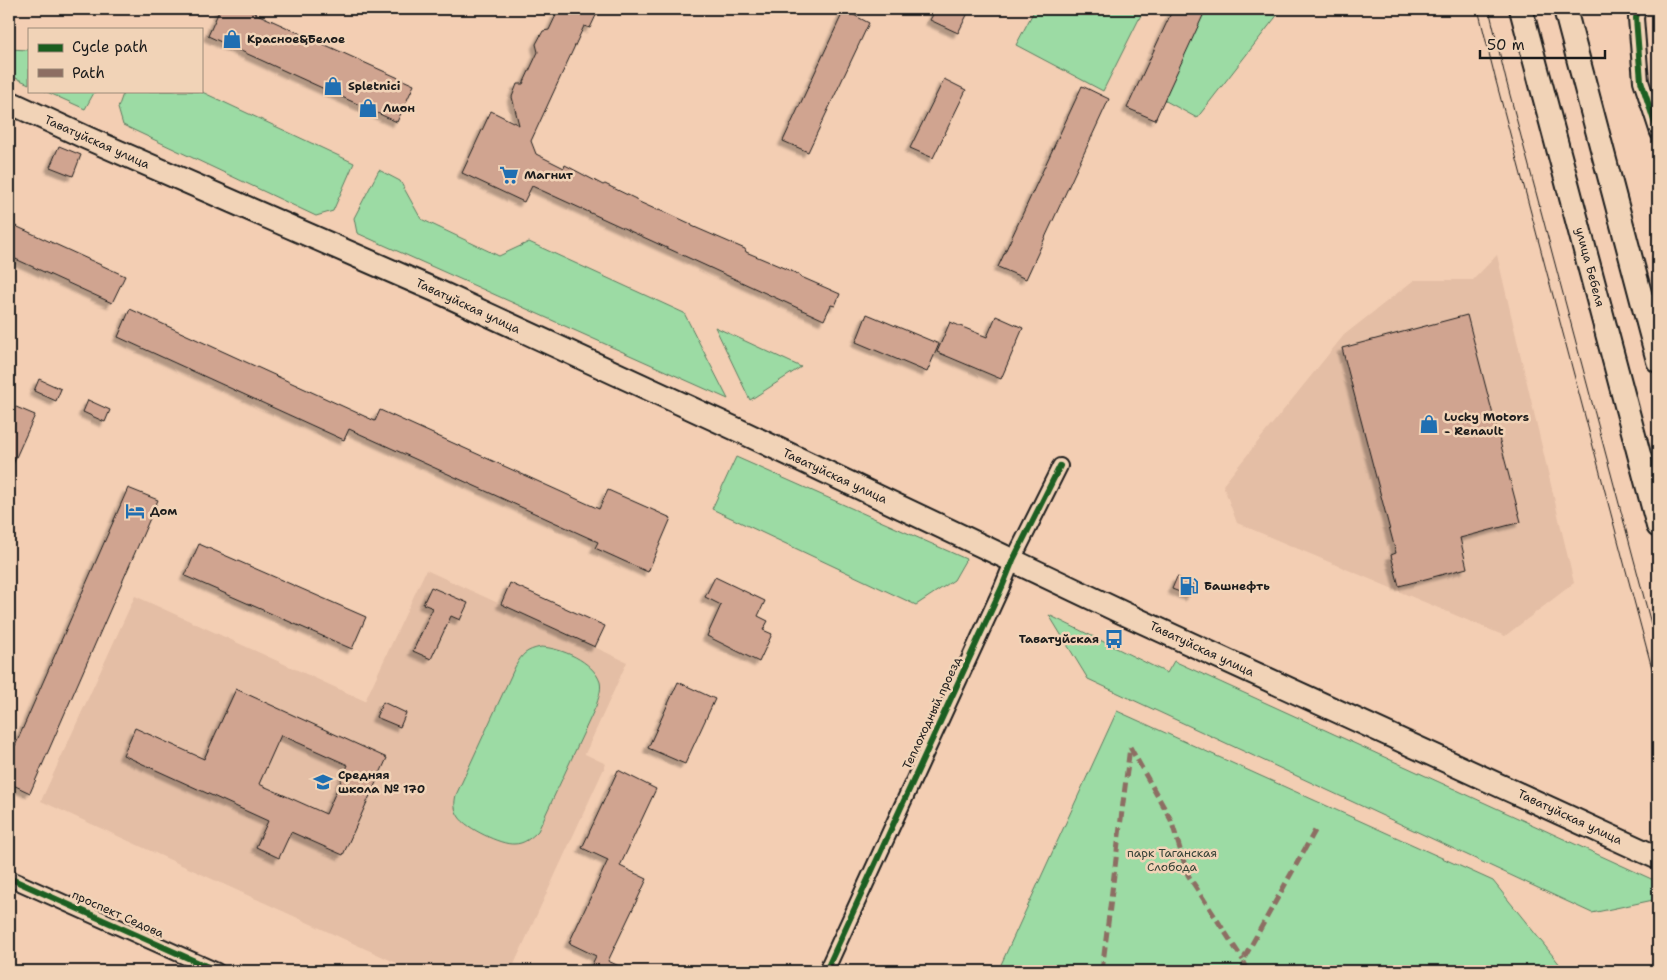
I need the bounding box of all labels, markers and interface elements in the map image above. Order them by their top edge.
legend [28,28,202,92]
shop icon: Красное&Белое [221,28,243,50]
scale bar [1480,28,1604,60]
place label: Красное&Белое [247,31,345,47]
text: 50 m [1487,35,1525,55]
text: Cycle path [72,37,148,57]
text: Path [72,63,105,83]
shop icon: Spletnici [322,75,344,97]
place label: Spletnici [348,78,401,94]
shop icon: Лион [357,97,379,119]
place label: Лион [383,100,415,116]
street label: Таватуйская улица [42,112,153,173]
supermarket icon: Магнит [498,164,520,186]
place label: Магнит [524,167,574,183]
street label: улица Бебеля [1572,225,1608,309]
street label: Таватуйская улица [413,275,523,337]
place label: Lucky Motors - Renault [1444,409,1529,439]
shop icon: Lucky Motors - Renault [1418,413,1440,435]
street label: Таватуйская улица [780,445,890,507]
hotel icon: Дом [124,500,146,522]
place label: Дом [150,503,177,519]
fuel station icon: Башнефть [1178,575,1200,597]
place label: Башнефть [1204,578,1270,594]
street label: Таватуйская улица [1147,618,1257,680]
bus stop icon: Таватуйская [1103,628,1125,650]
place label: Таватуйская [1019,631,1099,647]
street label: Теплоходный проезд [899,654,965,772]
place label: Средняя школа № 170 [338,767,425,797]
school or university icon: Средняя школа № 170 [312,771,334,793]
street label: Таватуйская улица [1515,786,1625,848]
park label: парк Таганская Слобода [1127,845,1217,875]
street label: проспект Седова [70,887,167,942]

